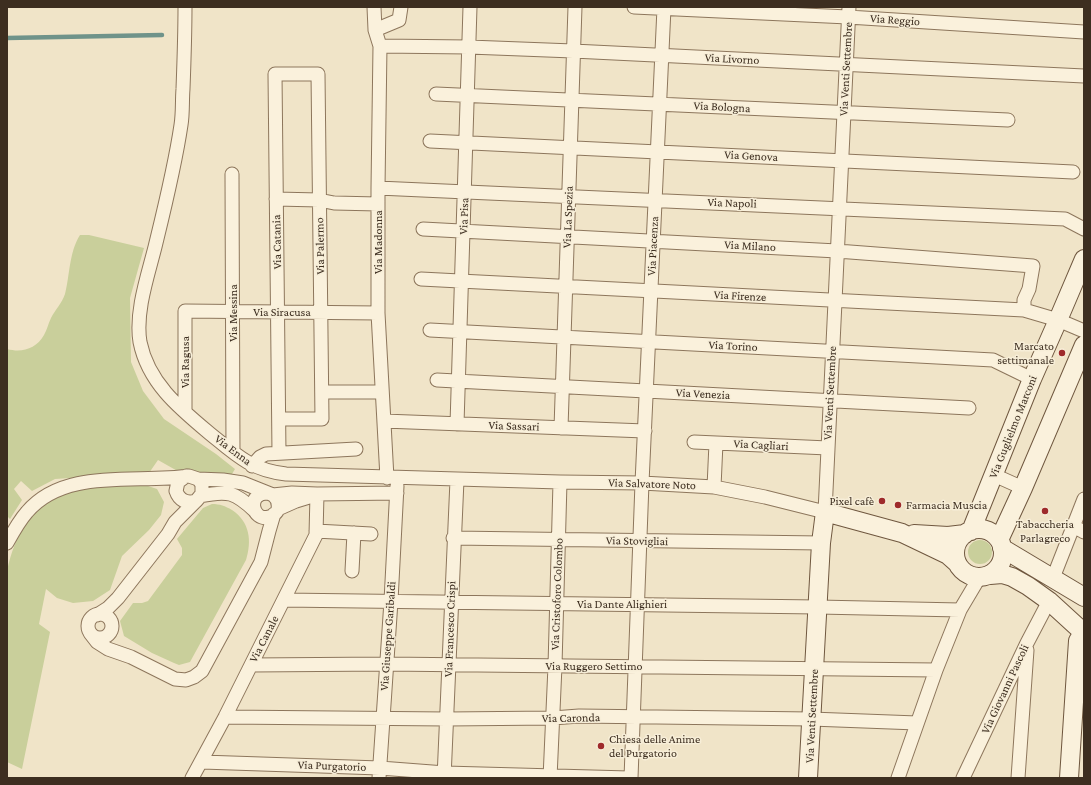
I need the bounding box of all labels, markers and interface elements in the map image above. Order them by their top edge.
street label: Via Reggio [870,11,920,29]
street label: Via Venti Settembre [836,22,856,116]
street label: Via Livorno [704,50,760,68]
street label: Via Bologna [693,98,751,116]
street label: Via Genova [724,147,778,165]
street label: Via La Spezia [560,186,576,248]
street label: Via Napoli [707,195,757,211]
street label: Via Pisa [456,197,472,235]
street label: Via Madonna [371,210,385,274]
street label: Via Catania [269,214,285,270]
street label: Via Piacenza [644,216,662,276]
street label: Via Palermo [312,217,328,275]
street label: Via Milano [724,237,776,255]
street label: Via Messina [226,284,240,342]
street label: Via Firenze [713,287,767,305]
street label: Via Siracusa [253,305,311,319]
street label: Via Ragusa [178,336,192,388]
street label: Via Torino [708,338,758,354]
place label: Marcato settimanale [997,339,1054,367]
street label: Via Venti Settembre [820,346,840,440]
marker: Marcato settimanale [1057,348,1067,358]
street label: Via Guglielmo Marconi [986,373,1040,481]
street label: Via Venezia [675,385,731,403]
street label: Via Sassari [488,418,540,434]
street label: Via Enna [212,431,254,469]
street label: Via Cagliari [733,436,789,454]
street label: Via Salvatore Noto [608,475,696,493]
place label: Pixel cafè [829,494,874,508]
marker: Pixel cafè [877,496,887,506]
place label: Farmacia Muscia [906,498,987,512]
marker: Farmacia Muscia [893,500,903,510]
marker: Tabaccheria Parlagreco [1040,506,1050,516]
place label: Tabaccheria Parlagreco [1016,517,1074,545]
street label: Via Stovigliai [606,533,668,549]
street label: Via Cristoforo Colombo [548,538,566,650]
street label: Via Giuseppe Garibaldi [377,581,399,691]
street label: Via Francesco Crispi [441,581,459,677]
street label: Via Dante Alighieri [577,597,667,611]
street label: Via Canale [246,613,282,665]
street label: Via Giovanni Pascoli [978,642,1032,736]
street label: Via Ruggero Settimo [545,659,643,673]
street label: Via Venti Settembre [802,669,822,763]
street label: Via Caronda [542,710,600,726]
place label: Chiesa delle Anime del Purgatorio [609,732,700,760]
marker: Chiesa delle Anime del Purgatorio [596,741,606,751]
street label: Via Purgatorio [297,758,367,774]

